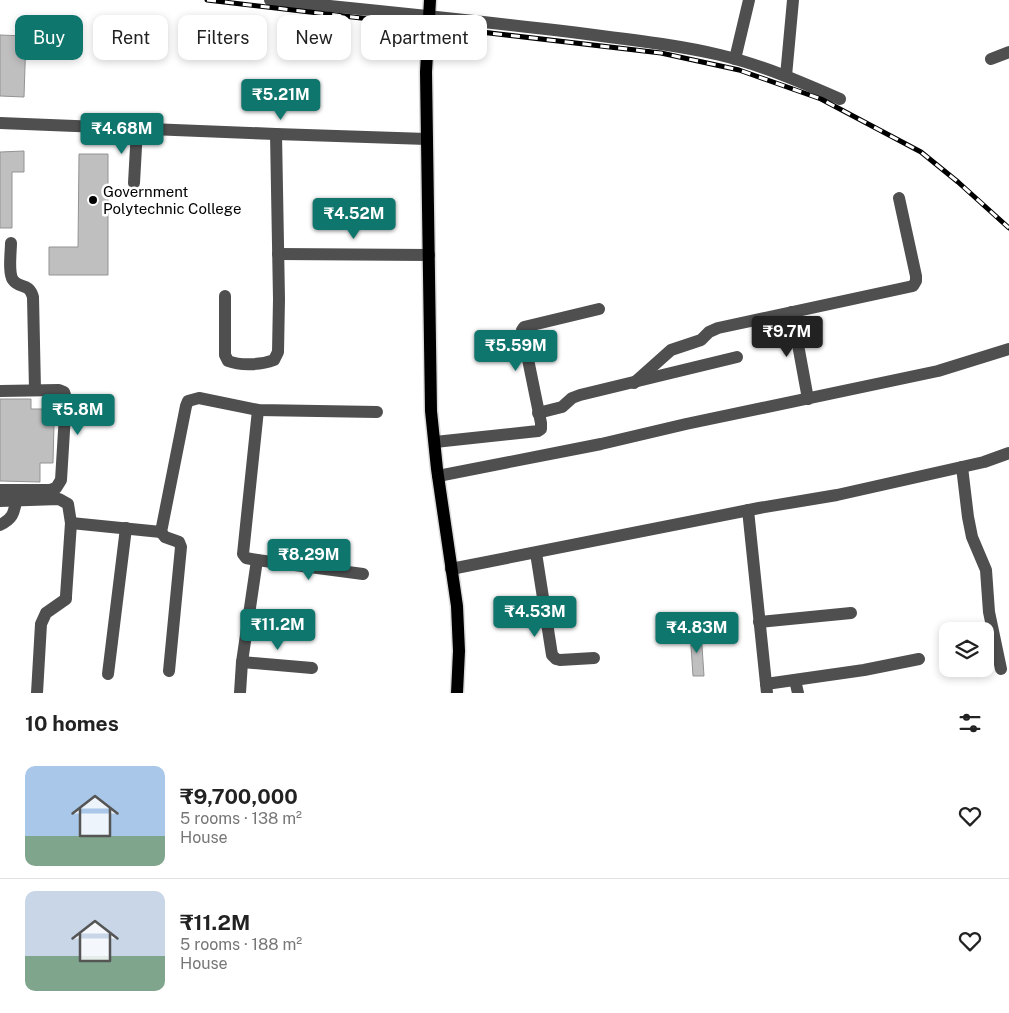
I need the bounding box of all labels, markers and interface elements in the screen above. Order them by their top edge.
chip: Buy [15,15,83,60]
chip: Rent [93,15,168,60]
chip: Filters [178,15,267,60]
chip: New [277,15,351,60]
chip: Apartment [361,15,487,60]
pin: ₹5.21M [240,78,322,121]
text: ₹5.21M [252,85,310,104]
pin: ₹4.68M [81,112,163,155]
text: ₹4.68M [91,119,153,138]
place label: Government Polytechnic College [103,183,241,217]
marker: Government Polytechnic College [87,194,99,206]
pin: ₹4.52M [313,198,395,240]
text: ₹4.52M [324,204,384,223]
pin: ₹9.7M [752,316,822,358]
text: ₹9.7M [763,322,811,341]
pin: ₹5.59M [475,330,557,372]
text: ₹5.59M [485,336,547,355]
pin: ₹5.8M [43,394,113,436]
text: ₹5.8M [53,400,103,419]
pin: ₹8.29M [268,538,350,581]
text: ₹8.29M [278,545,340,564]
pin: ₹4.53M [494,596,576,638]
text: ₹4.53M [504,602,566,621]
pin: ₹11.2M [237,608,319,651]
pin: ₹4.83M [656,612,738,654]
text: ₹11.2M [251,615,305,634]
text: ₹4.83M [666,618,728,637]
map controls [939,622,994,677]
button: layers [939,622,994,677]
icon: filters [956,709,984,737]
text: 10 homes [25,711,119,736]
text: ₹9,700,000 [180,784,298,809]
icon: home [65,786,125,846]
icon: heart [956,802,984,830]
text: 5 rooms · 138 m² [180,809,302,828]
text: House [180,828,228,847]
text: ₹11.2M [180,910,250,935]
icon: home [65,911,125,971]
icon: heart [956,927,984,955]
text: 5 rooms · 188 m² [180,935,302,954]
text: House [180,954,228,973]

